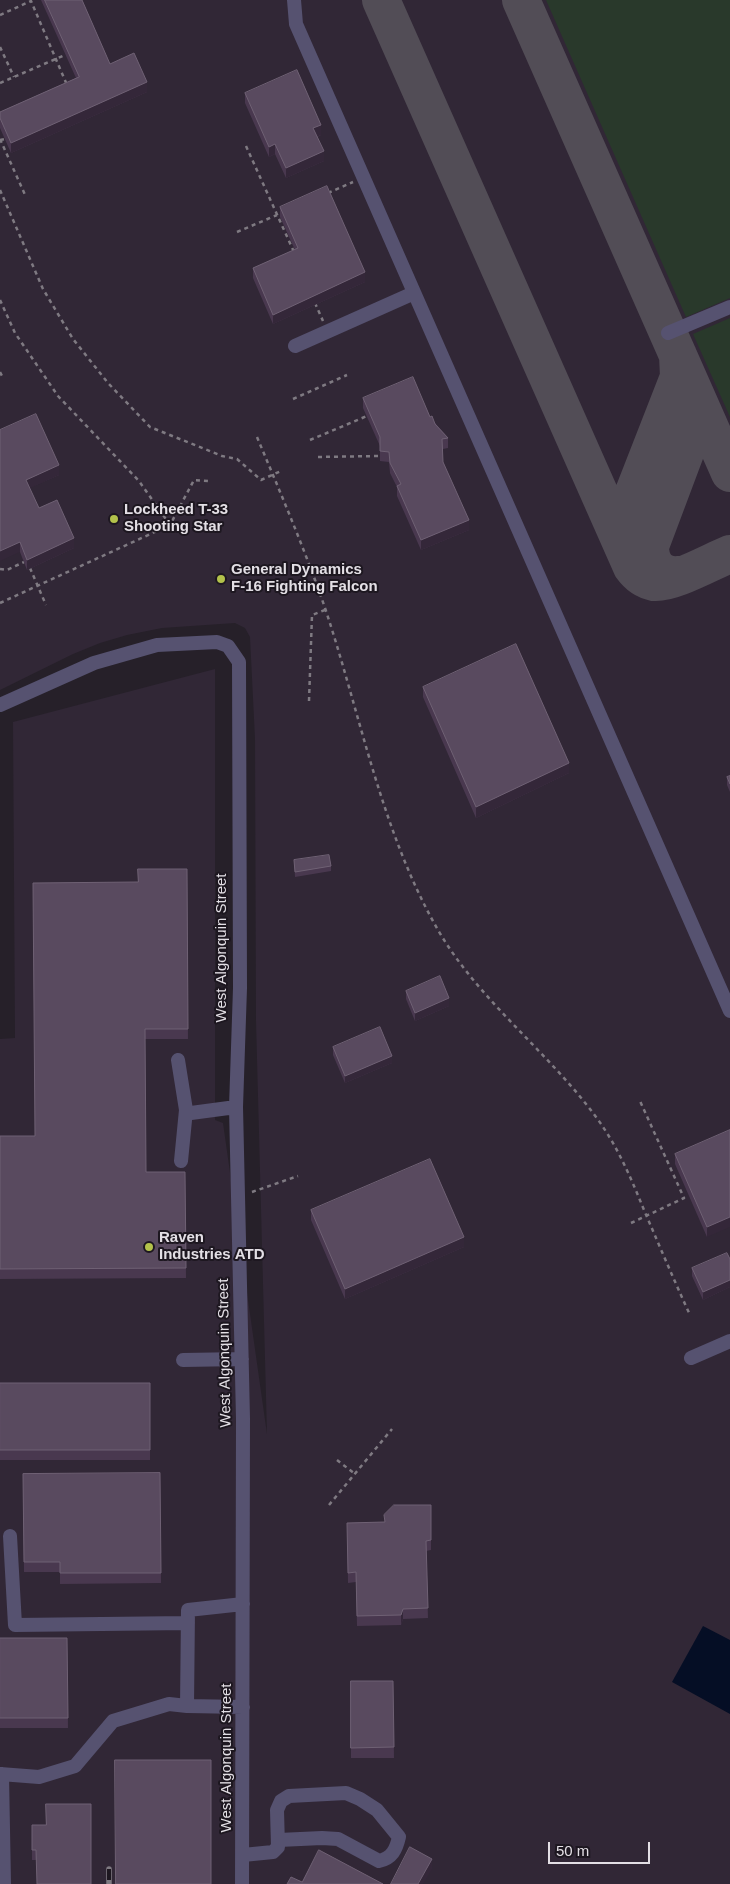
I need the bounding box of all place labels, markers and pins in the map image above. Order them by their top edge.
place label: Lockheed T-33 Shooting Star [124,501,228,536]
marker: Lockheed T-33 Shooting Star [108,513,120,525]
place label: General Dynamics F-16 Fighting Falcon [231,561,378,596]
marker: General Dynamics F-16 Fighting Falcon [215,573,227,585]
place label: Raven Industries ATD [159,1229,265,1264]
marker: Raven Industries ATD [143,1241,155,1253]

